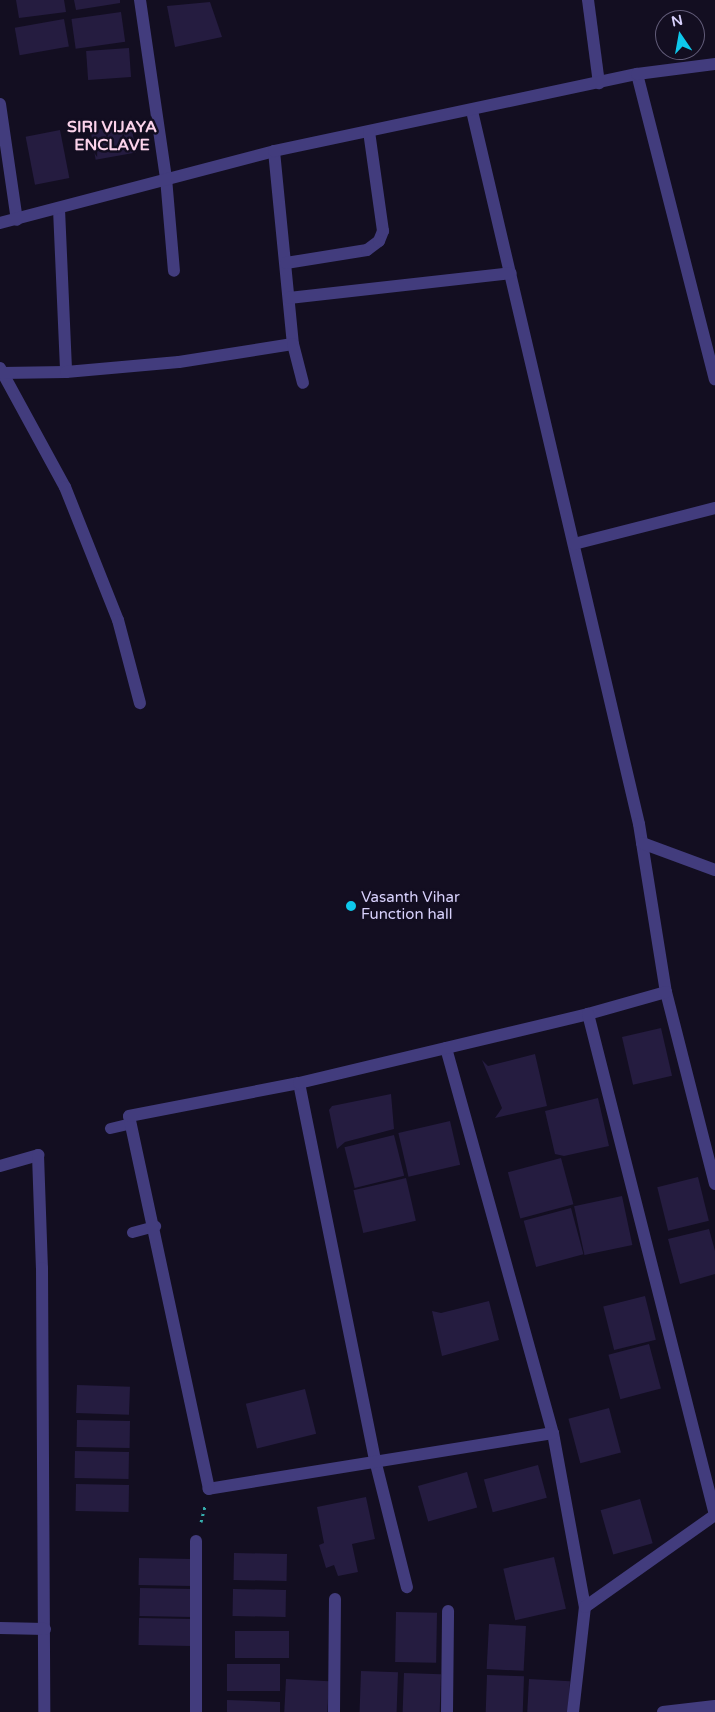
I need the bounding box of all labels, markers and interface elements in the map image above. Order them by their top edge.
north arrow [655,10,705,60]
text: N [670,11,684,30]
district label: SIRI VIJAYA ENCLAVE [67,117,157,155]
place label: Vasanth Vihar Function hall [361,888,460,923]
marker: Vasanth Vihar Function hall [345,900,357,912]

